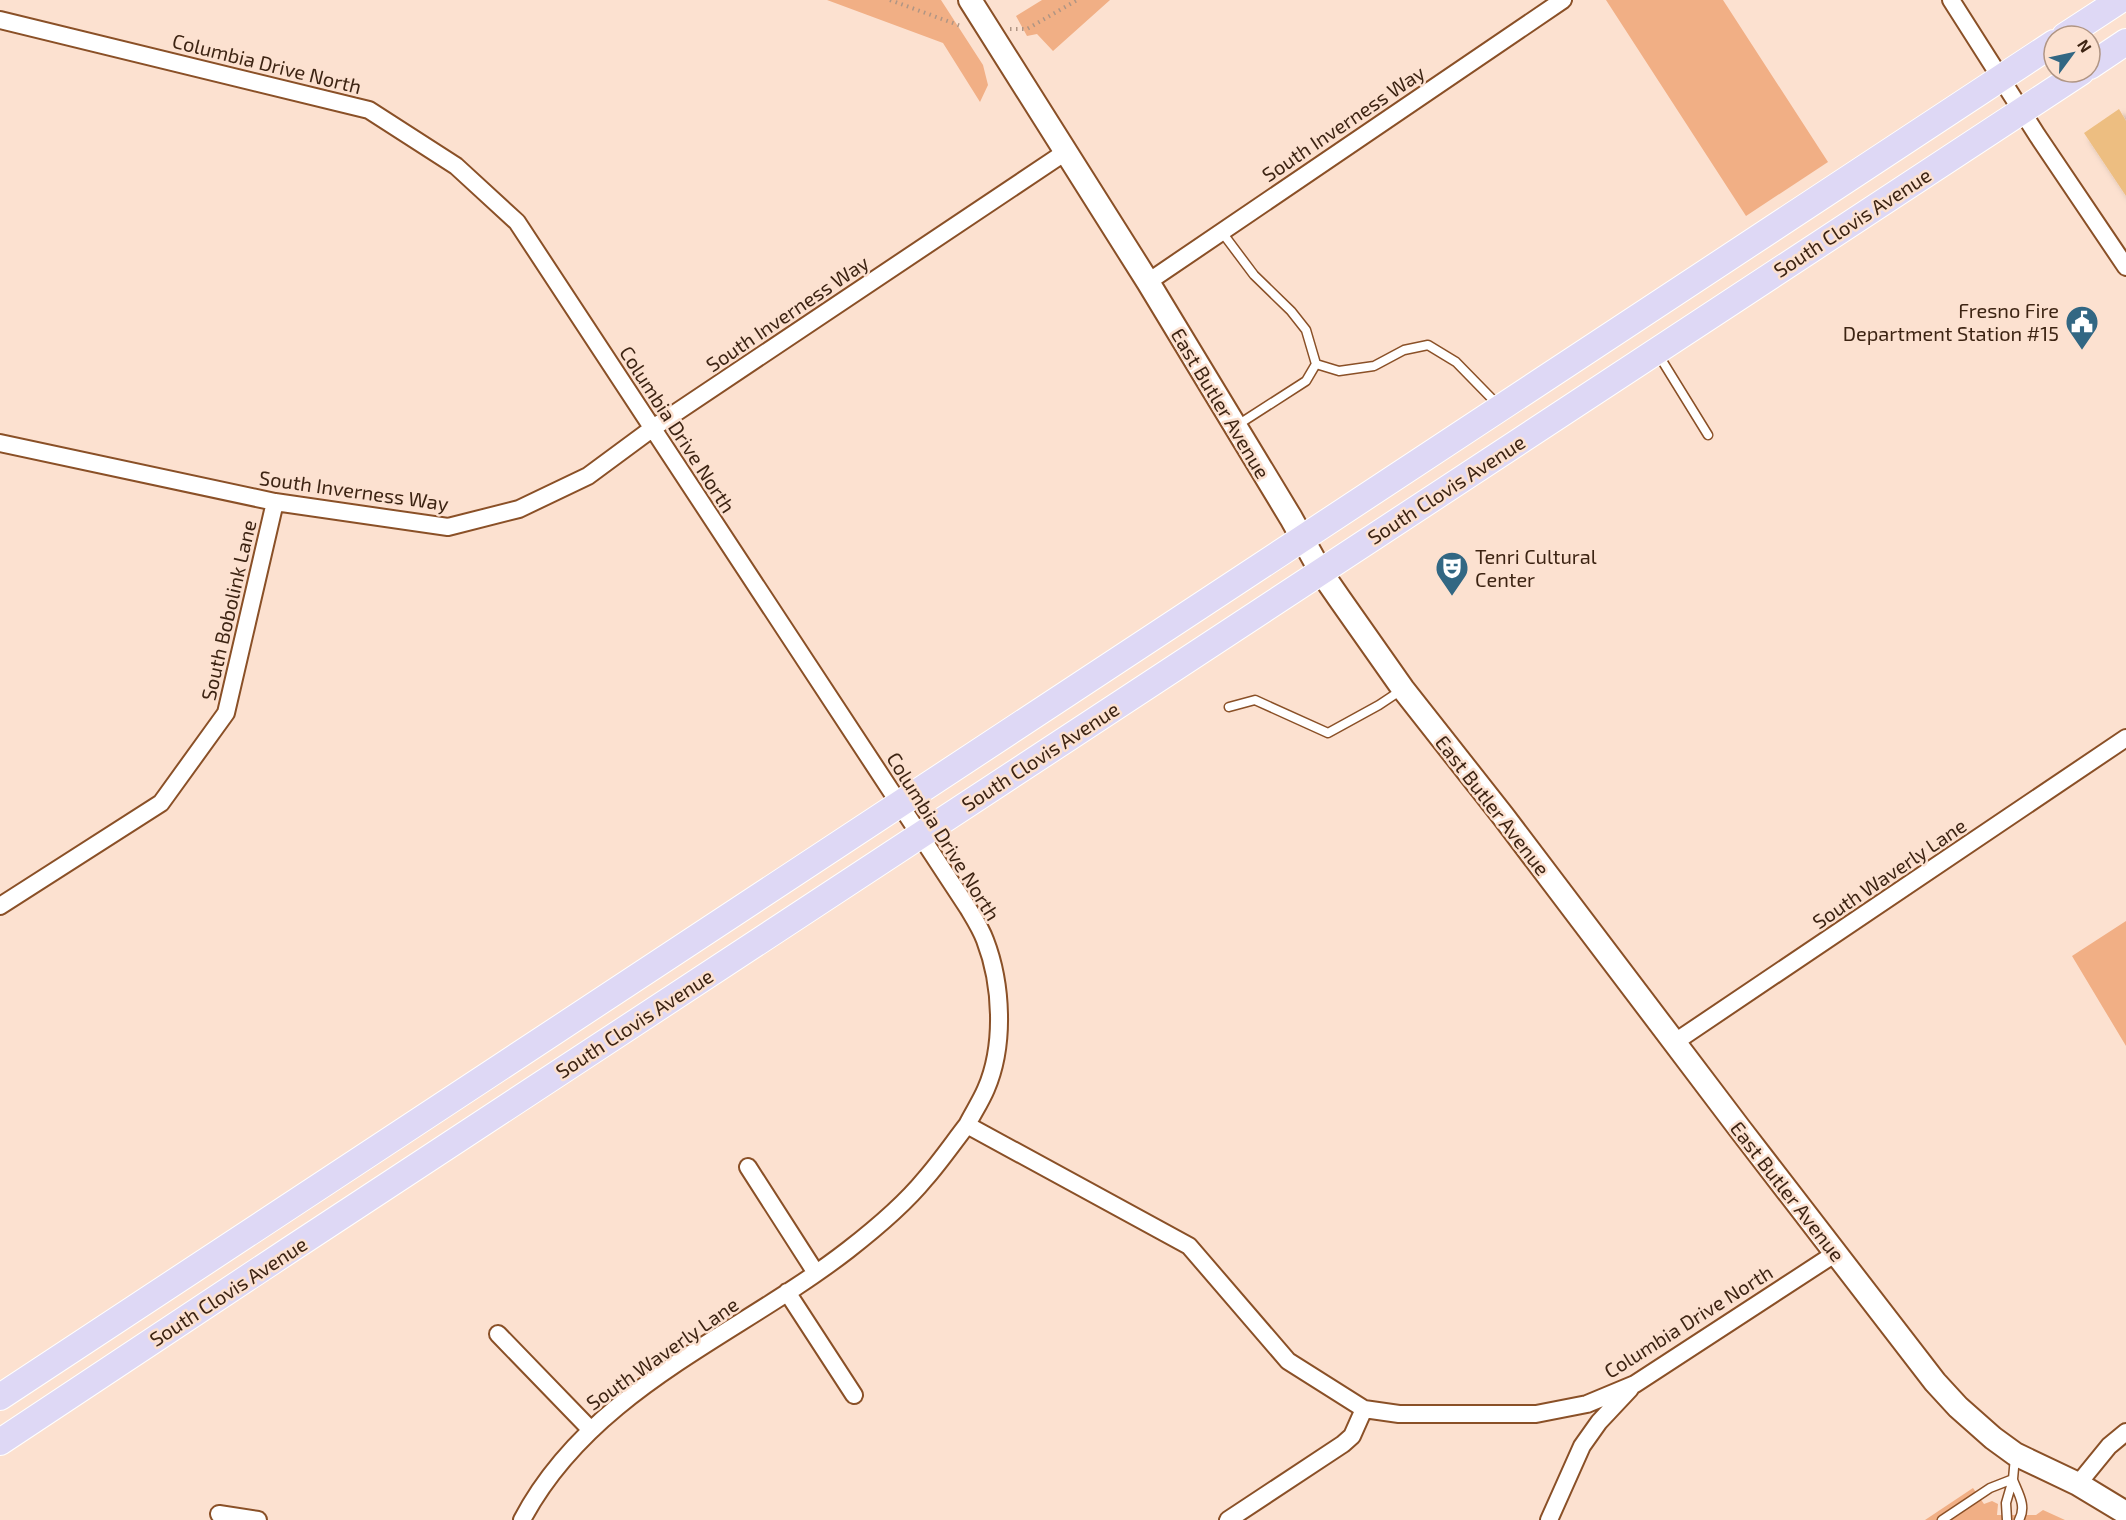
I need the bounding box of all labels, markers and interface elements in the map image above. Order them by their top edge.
north arrow [2042,24,2102,84]
street label: Columbia Drive North [170,28,364,98]
text: N [2074,36,2096,56]
street label: South Inverness Way [1257,59,1429,186]
street label: South Clovis Avenue [1769,162,1935,282]
street label: South Inverness Way [701,249,873,376]
place label: Fresno Fire Department Station #15 [1843,298,2059,345]
public building icon: Fresno Fire Department Station #15 [2064,304,2100,351]
street label: East Butler Avenue [1167,323,1275,483]
street label: Columbia Drive North [615,341,741,517]
street label: South Clovis Avenue [1363,429,1529,549]
street label: South Inverness Way [258,465,451,515]
street label: South Bobolink Lane [196,517,260,703]
place label: Tenri Cultural Center [1475,544,1597,591]
theatre icon: Tenri Cultural Center [1434,550,1470,597]
street label: South Clovis Avenue [957,696,1123,816]
street label: East Butler Avenue [1431,730,1555,880]
street label: Columbia Drive North [882,747,1006,925]
street label: South Waverly Lane [1808,813,1970,933]
street label: South Clovis Avenue [551,963,717,1083]
street label: East Butler Avenue [1726,1116,1850,1266]
street label: South Clovis Avenue [145,1231,311,1351]
street label: Columbia Drive North [1599,1259,1777,1383]
street label: South Waverly Lane [581,1292,743,1414]

